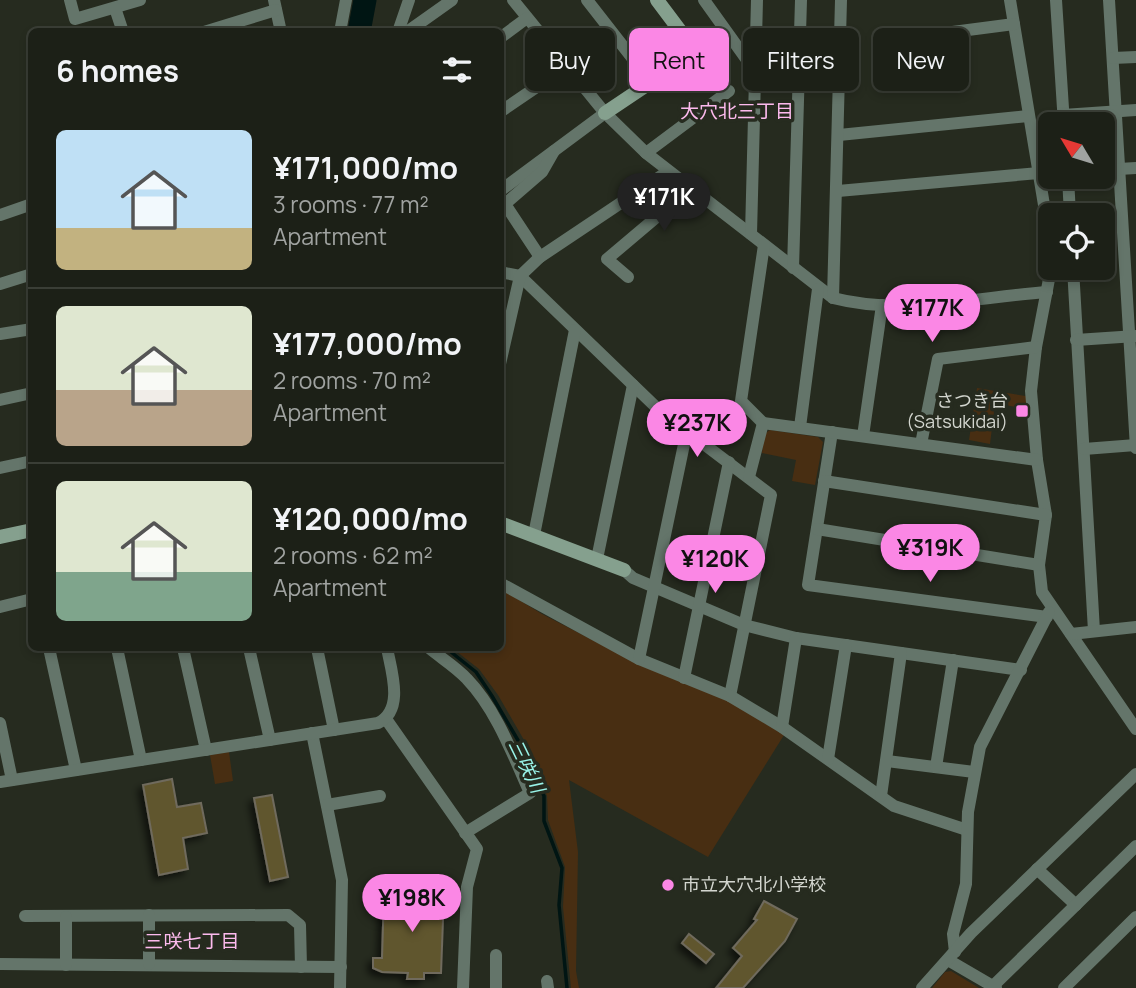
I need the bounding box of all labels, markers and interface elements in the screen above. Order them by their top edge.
chip: Buy [525,28,615,91]
chip: Rent [629,28,729,91]
chip: Filters [743,28,859,91]
chip: New [873,28,969,91]
text: 6 homes [56,50,179,91]
icon: filters [438,51,476,89]
district label: 大穴北三丁目 [680,98,794,124]
north arrow [1038,112,1115,189]
map controls [1038,112,1115,280]
text: ¥171,000/mo [273,147,458,188]
icon: home [112,158,196,242]
pin: ¥171K [615,174,713,233]
text: ¥171K [633,180,695,212]
text: 3 rooms · 77 m² [273,188,429,220]
button: locate [1038,203,1115,280]
text: Apartment [273,220,387,252]
pin: ¥177K [883,284,981,344]
text: ¥177K [900,291,964,323]
text: ¥177,000/mo [273,323,462,364]
icon: home [112,334,196,418]
text: 2 rooms · 70 m² [273,364,431,396]
place label: さつき台 (Satsukidai) [906,388,1008,433]
text: Apartment [273,396,387,428]
pin: ¥237K [648,400,746,459]
marker: さつき台 (Satsukidai) [1014,403,1030,419]
text: ¥237K [663,406,731,438]
text: ¥120,000/mo [273,498,468,539]
icon: home [112,509,196,593]
pin: ¥319K [881,524,979,584]
text: ¥319K [897,531,963,563]
pin: ¥120K [666,536,764,595]
text: 2 rooms · 62 m² [273,539,433,571]
text: ¥120K [681,542,749,574]
text: Apartment [273,571,387,603]
water label: 三咲川 [503,735,552,799]
place label: 市立大穴北小学校 [682,872,826,896]
pin: ¥198K [363,874,461,934]
marker: 市立大穴北小学校 [660,877,676,893]
text: ¥198K [378,881,446,913]
district label: 三咲七丁目 [144,928,240,954]

